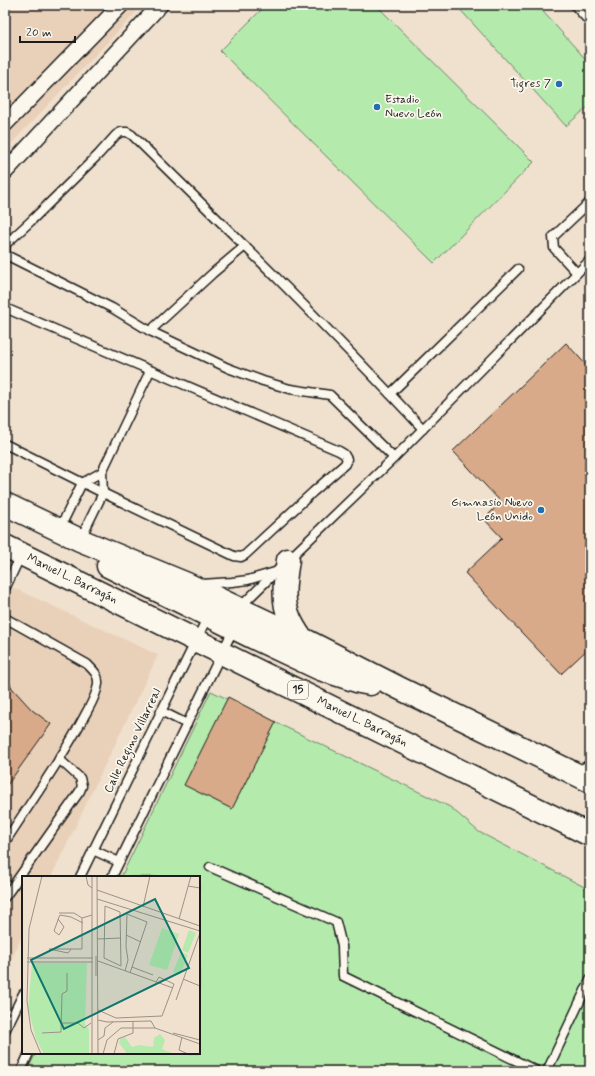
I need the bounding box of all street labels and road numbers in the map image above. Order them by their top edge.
street label: Manuel L. Barragán [24,550,120,608]
road number: 15 [288,681,308,699]
street label: Calle Regino Villarreal [101,686,166,796]
street label: Manuel L. Barragán [314,693,410,751]

